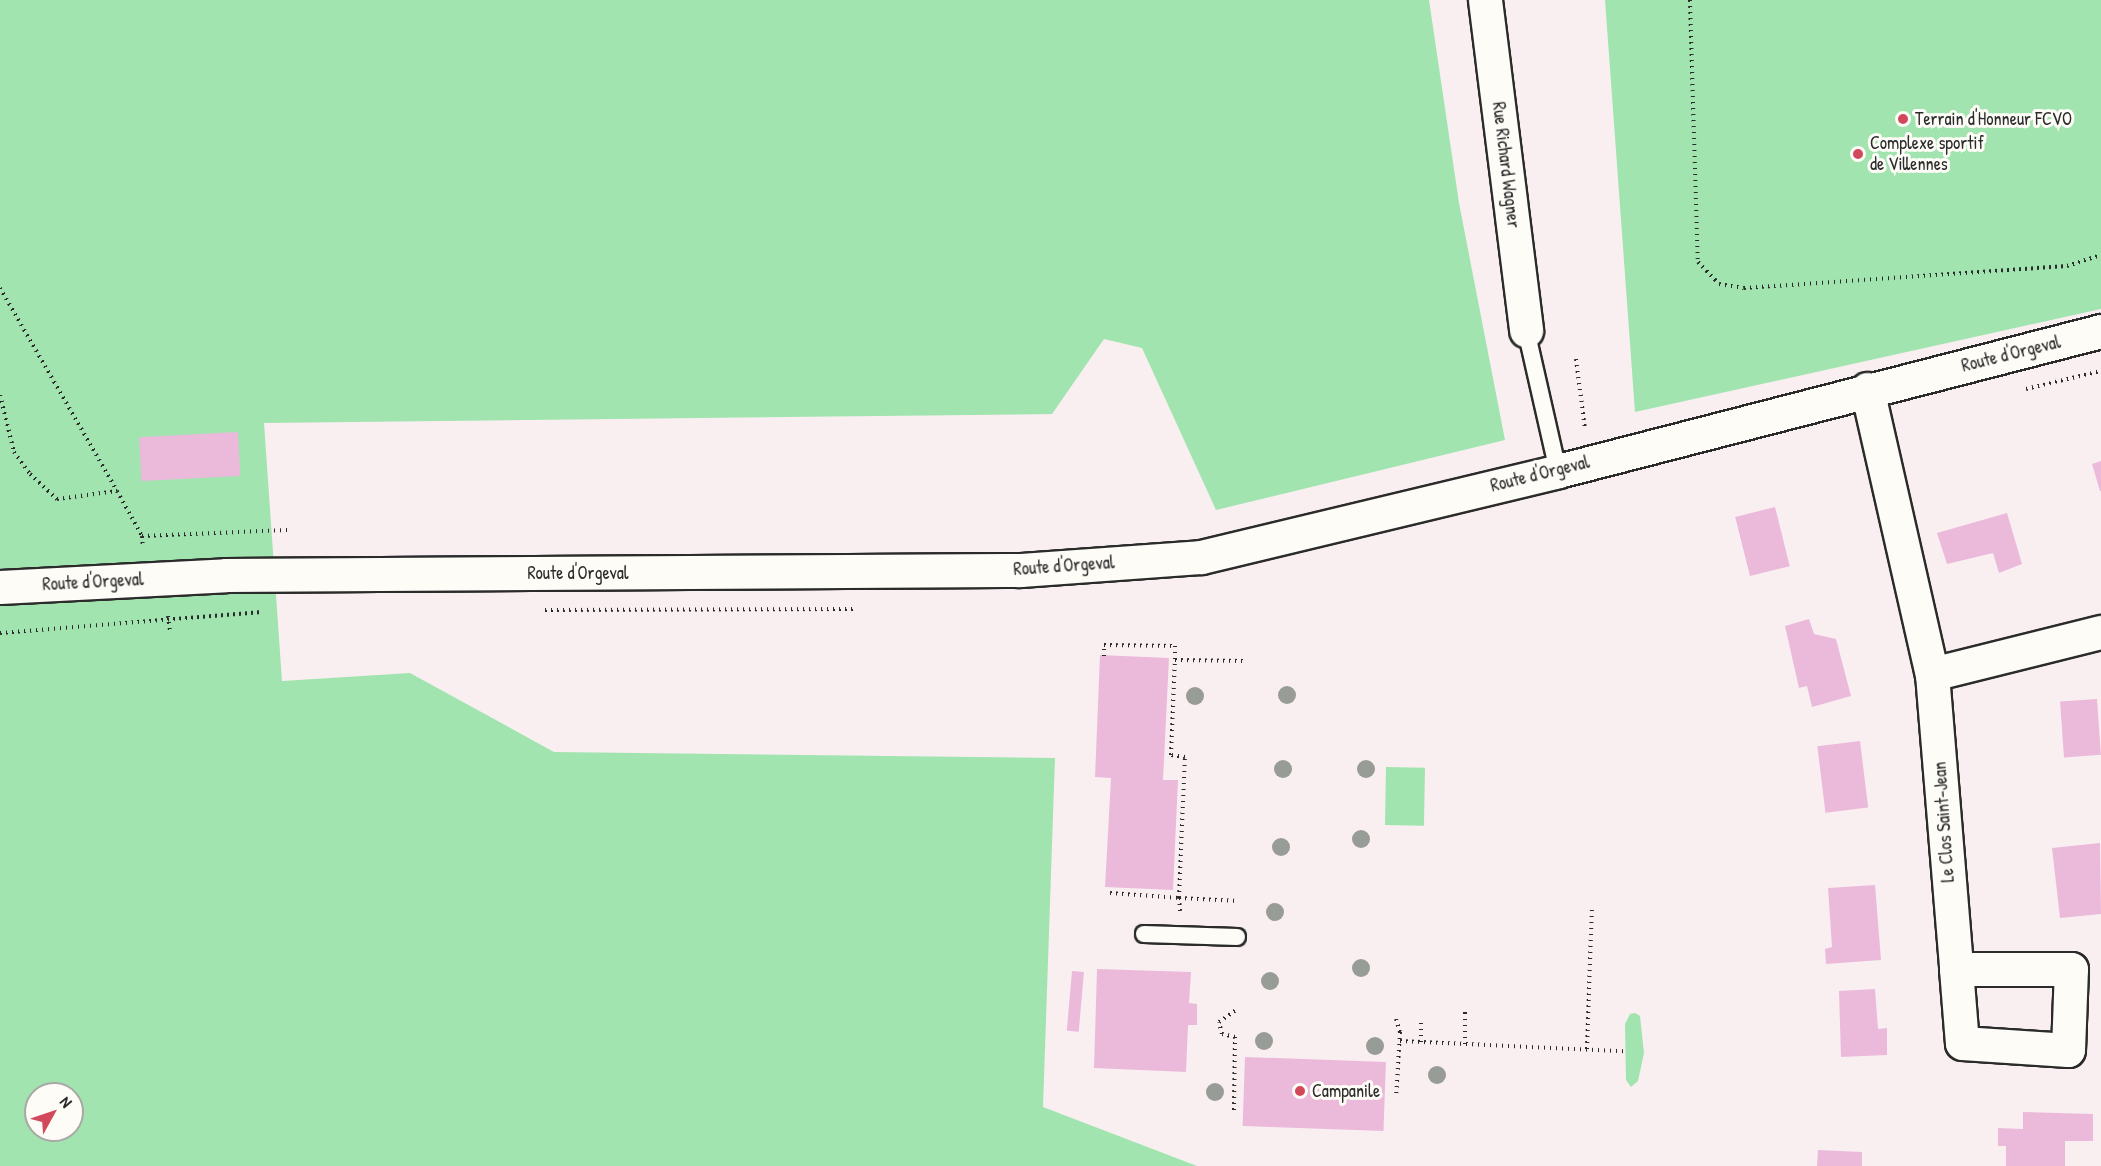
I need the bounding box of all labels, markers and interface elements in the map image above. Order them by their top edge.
street label: Rue Richard Wagner [1488,101,1524,229]
place label: Terrain d'Honneur FCVO [1915,108,2072,130]
marker: Terrain d'Honneur FCVO [1896,112,1910,126]
place label: Complexe sportif de Villennes [1870,133,1984,176]
marker: Complexe sportif de Villennes [1851,147,1865,161]
street label: Route d'Orgeval [1959,331,2063,377]
street label: Route d'Orgeval [1488,451,1592,497]
street label: Route d'Orgeval [1013,552,1115,580]
street label: Route d'Orgeval [527,562,629,584]
street label: Route d'Orgeval [42,569,144,595]
street label: Le Clos Saint-Jean [1929,761,1959,883]
place label: Campanile [1312,1080,1380,1102]
north arrow [24,1082,84,1142]
marker: Campanile [1293,1084,1307,1098]
text: N [55,1091,77,1112]

